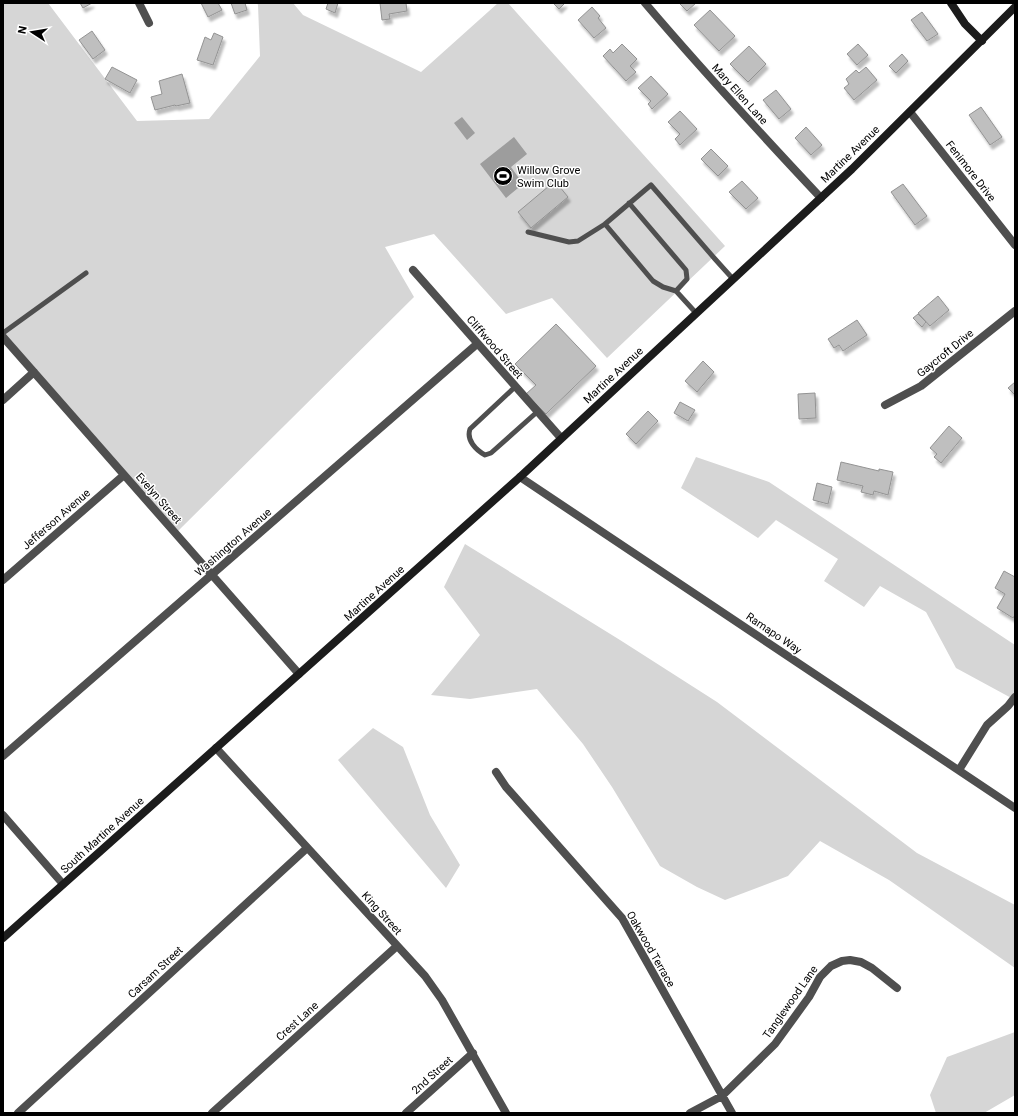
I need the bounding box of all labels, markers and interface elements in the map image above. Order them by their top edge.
north arrow [12,12,52,52]
text: N [16,25,30,35]
street label: Mary Ellen Lane [709,61,770,128]
street label: Martine Avenue [818,123,882,186]
street label: Fenimore Drive [943,138,998,204]
place label: Willow Grove Swim Club [517,164,581,190]
sports icon: Willow Grove Swim Club [492,165,514,187]
street label: Cliffwood Street [464,313,526,382]
street label: Gaycroft Drive [914,327,976,380]
street label: Martine Avenue [581,344,646,406]
street label: Evelyn Street [133,470,184,527]
street label: Jefferson Avenue [20,486,93,552]
street label: Washington Avenue [193,506,274,579]
street label: Martine Avenue [342,563,407,624]
street label: Ramapo Way [743,610,805,657]
street label: South Martine Avenue [58,794,147,876]
street label: King Street [359,889,405,938]
street label: Oakwood Terrace [624,909,678,990]
street label: Carsam Street [125,943,186,1001]
street label: Tanglewood Lane [760,963,821,1041]
street label: Crest Lane [273,999,321,1044]
street label: 2nd Street [409,1053,456,1097]

